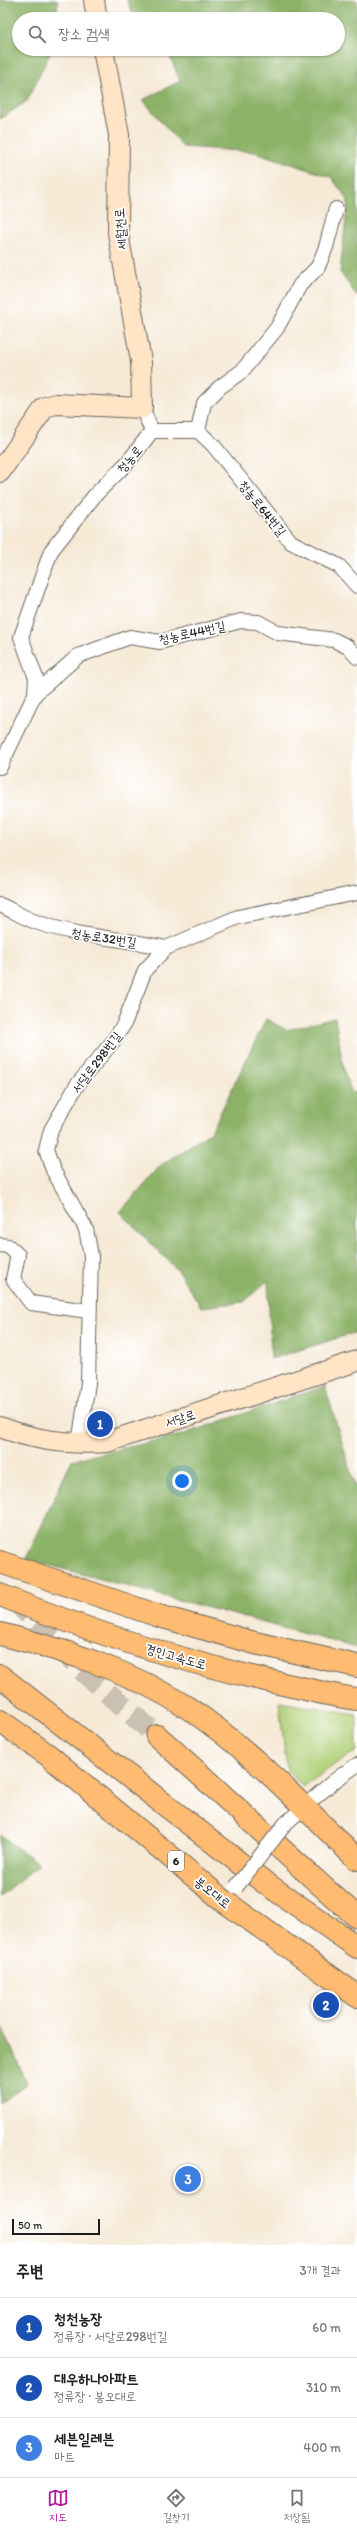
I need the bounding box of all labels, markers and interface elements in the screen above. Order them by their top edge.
search box [12,12,345,56]
icon: search [26,23,48,45]
text: 장소 검색 [58,25,110,43]
street label: 세월천로 [112,208,129,250]
street label: 청농로 [113,443,145,476]
street label: 청농로64번길 [236,478,290,539]
street label: 청농로44번길 [157,618,227,647]
street label: 청농로32번길 [70,925,138,950]
street label: 서달로298번길 [68,1029,124,1096]
street label: 서달로 [163,1406,197,1430]
pin: 1 [87,1409,113,1439]
your location [172,1471,192,1491]
street label: 경인고속도로 [144,1641,208,1672]
road number: 6 [168,1851,184,1871]
street label: 봉오대로 [192,1873,234,1911]
pin: 2 [313,1990,339,2020]
pin: 3 [175,2164,201,2194]
scale bar [12,2217,100,2236]
text: 50 m [18,2219,42,2232]
text: 주변 [16,2261,43,2281]
text: 3개 결과 [300,2263,341,2278]
text: 청천농장 [54,2310,102,2328]
text: 1 [26,2320,32,2335]
text: 60 m [312,2320,341,2335]
text: 정류장 · 서달로298번길 [54,2329,167,2344]
text: 대우하나아파트 [54,2370,139,2388]
text: 2 [26,2380,32,2395]
text: 310 m [306,2380,341,2395]
text: 정류장 · 봉오대로 [54,2389,136,2404]
text: 세븐일레븐 [54,2430,114,2448]
text: 3 [25,2440,33,2455]
text: 400 m [303,2440,341,2455]
text: 마트 [54,2449,75,2464]
tab: 지도 [47,2487,69,2525]
tab: 길찾기 [163,2487,189,2525]
tab: 저장됨 [283,2487,310,2525]

